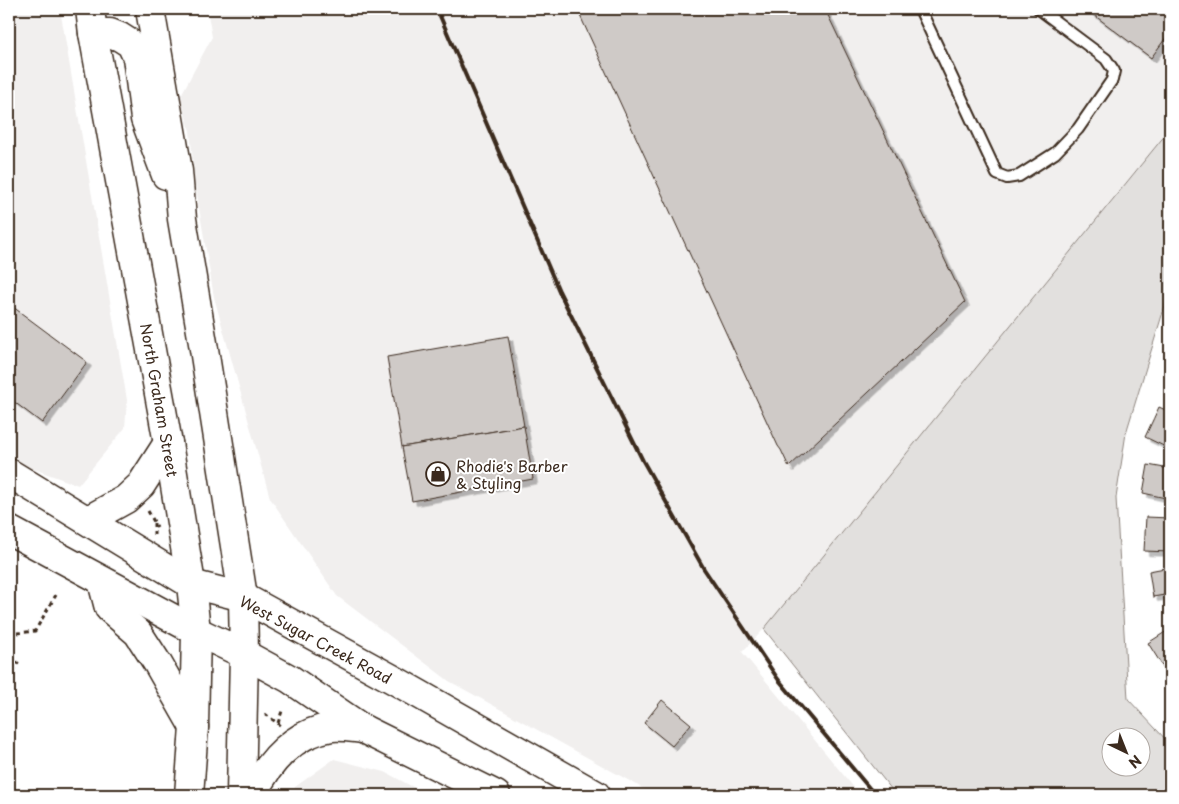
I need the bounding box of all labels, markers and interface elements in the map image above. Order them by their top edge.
street label: North Graham Street [135,321,185,479]
place label: Rhodie's Barber & Styling [456,454,568,494]
shop icon: Rhodie's Barber & Styling [425,461,451,487]
street label: West Sugar Creek Road [236,589,396,689]
north arrow [1102,726,1152,776]
text: N [1124,750,1146,773]

